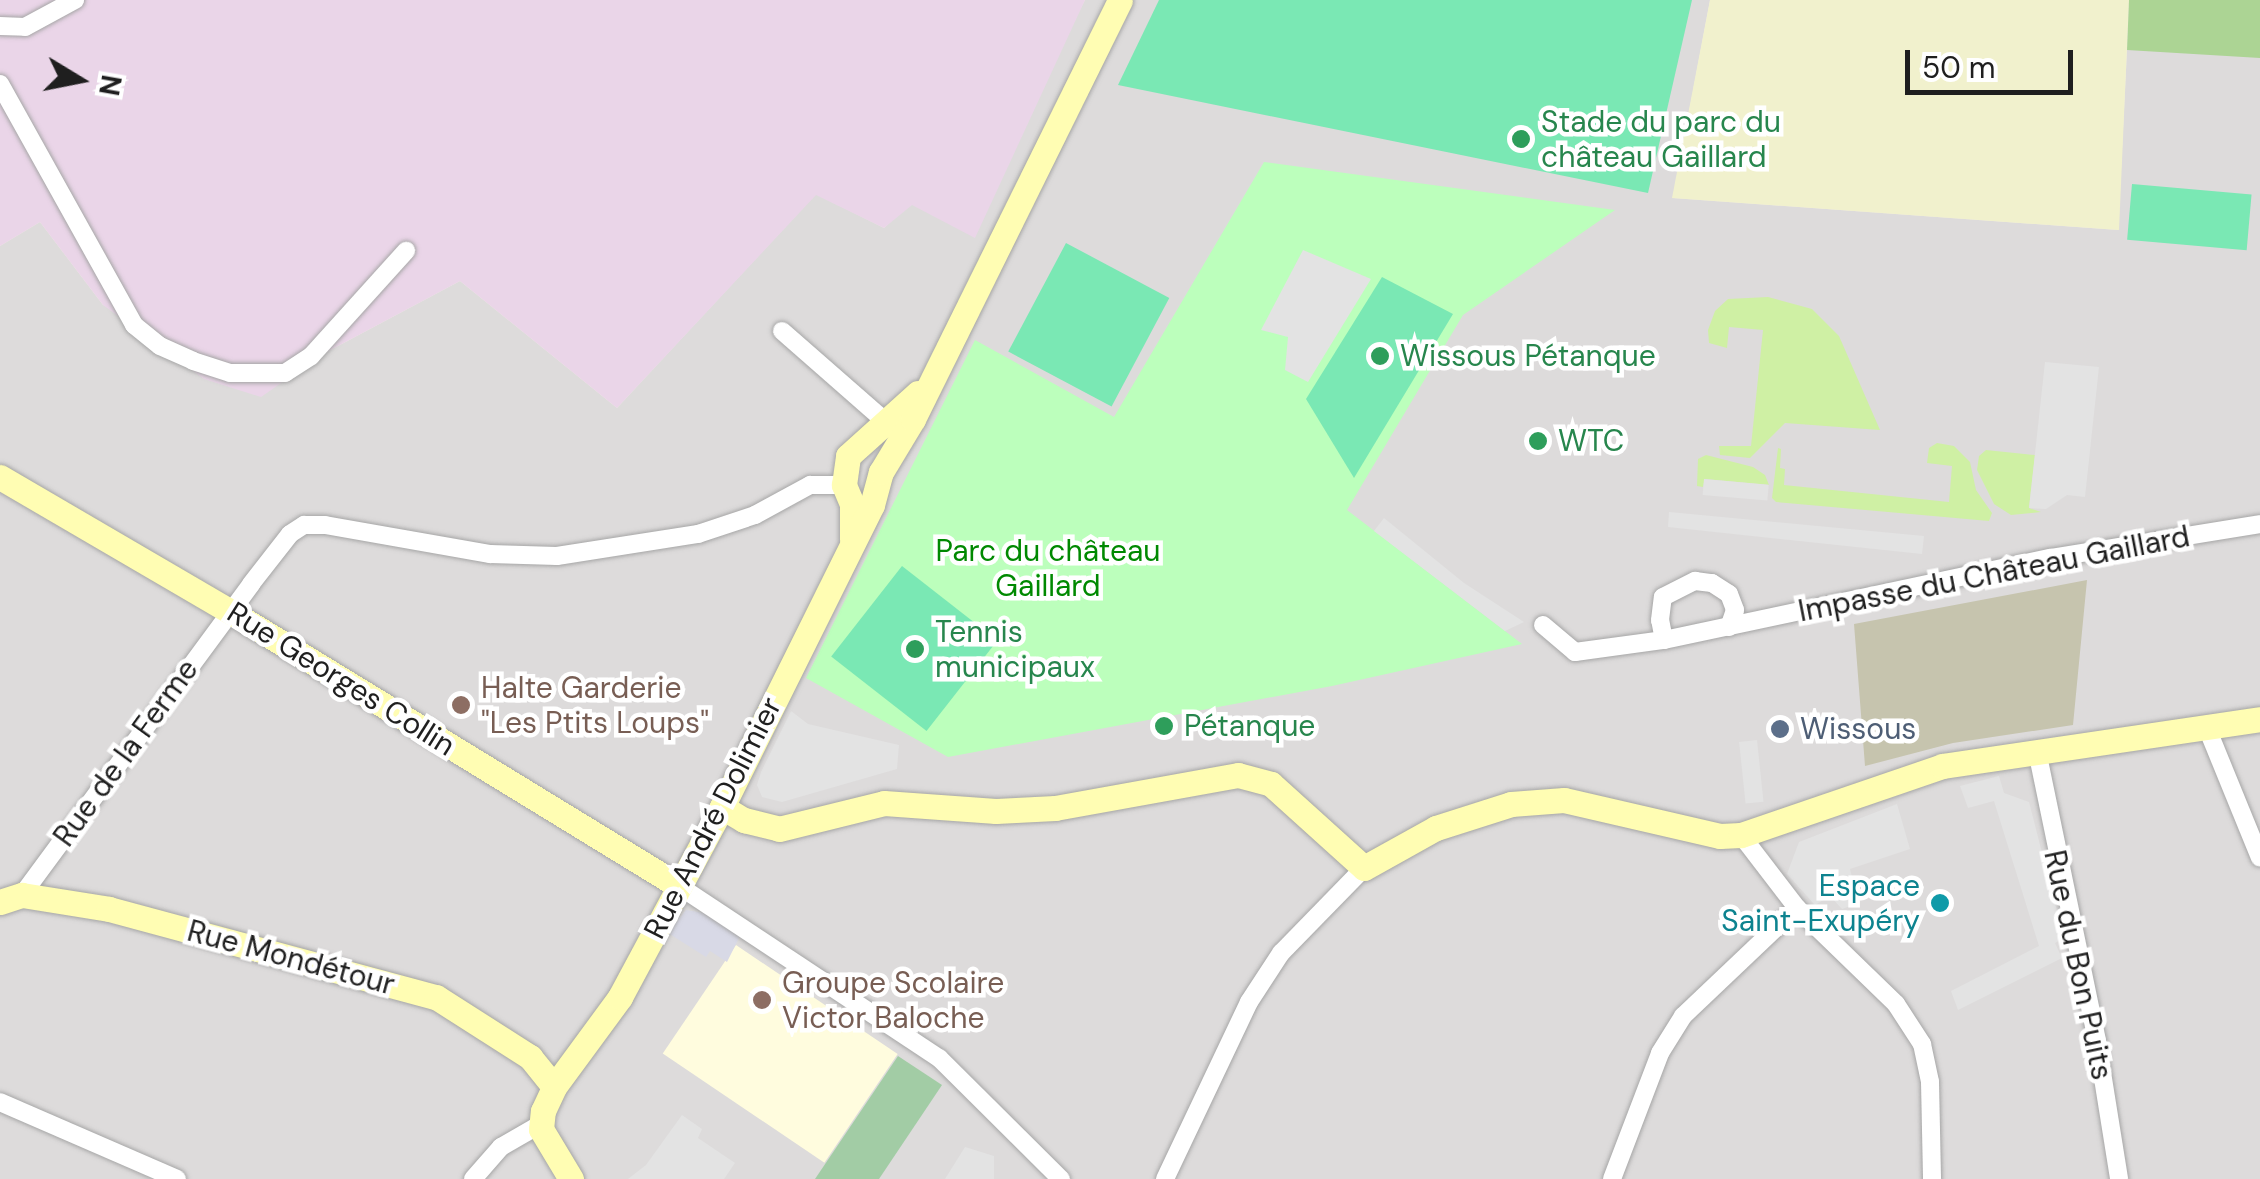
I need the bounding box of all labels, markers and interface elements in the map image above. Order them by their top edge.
north arrow [30,30,130,130]
scale bar [1910,30,2078,92]
text: 50 m [1922,48,1996,87]
text: N [90,72,130,99]
place label: Stade du parc du château Gaillard [1541,104,1781,174]
marker: Stade du parc du château Gaillard [1510,128,1532,150]
place label: Wissous Pétanque [1400,338,1656,374]
marker: Wissous Pétanque [1369,345,1391,367]
place label: WTC [1558,423,1624,459]
marker: WTC [1527,430,1549,452]
street label: Impasse du Château Gaillard [1795,518,2193,630]
park label: Parc du château Gaillard [936,533,1160,604]
street label: Rue Georges Collin [221,594,461,764]
place label: Tennis municipaux [935,614,1095,684]
marker: Tennis municipaux [904,638,926,660]
street label: Rue de la Ferme [46,653,206,853]
place label: Halte Garderie "Les Ptits Loups" [481,670,709,740]
street label: Rue André Dolimier [637,691,789,945]
marker: Halte Garderie "Les Ptits Loups" [450,694,472,716]
place label: Pétanque [1184,708,1315,744]
place label: Wissous [1800,711,1916,747]
marker: Pétanque [1153,715,1175,737]
marker: Wissous [1769,718,1791,740]
street label: Rue du Bon Puits [2036,847,2120,1083]
place label: Espace Saint-Exupéry [1721,868,1920,938]
marker: Espace Saint-Exupéry [1929,892,1951,914]
street label: Rue Mondétour [183,913,399,1003]
place label: Groupe Scolaire Victor Baloche [782,965,1004,1036]
marker: Groupe Scolaire Victor Baloche [751,989,773,1011]

